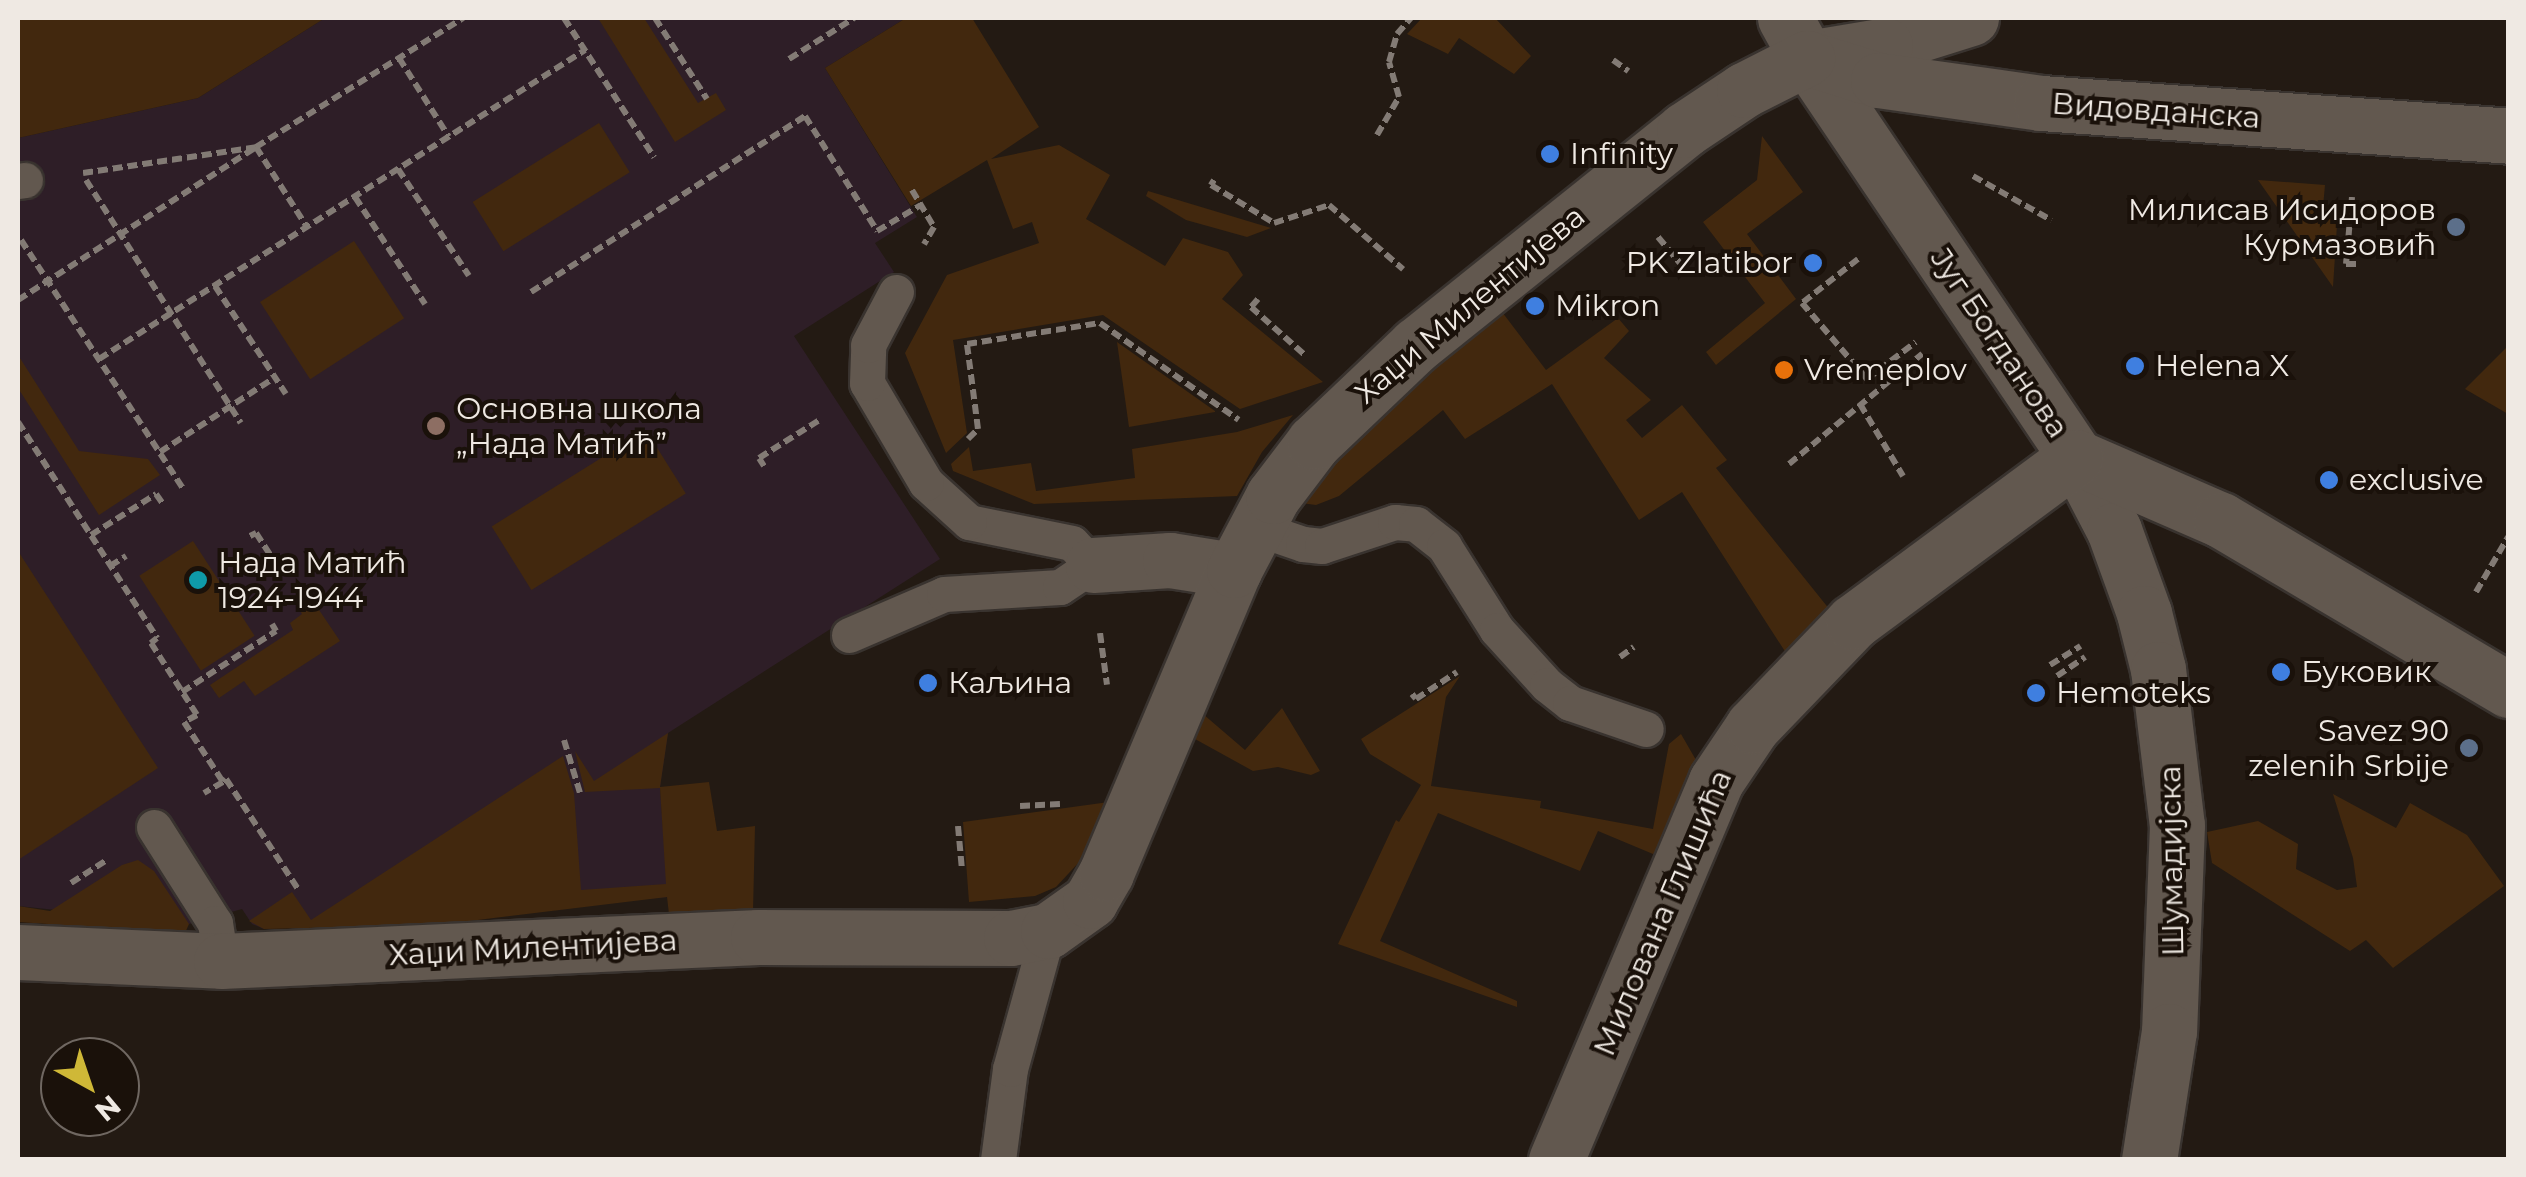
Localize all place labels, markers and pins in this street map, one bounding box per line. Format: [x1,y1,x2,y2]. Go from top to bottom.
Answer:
place label: Infinity [1570,136,1673,172]
marker: Infinity [1539,143,1561,165]
place label: Милисав Исидоров Курмазовић [2128,192,2436,262]
marker: Милисав Исидоров Курмазовић [2445,216,2467,238]
place label: PK Zlatibor [1626,245,1793,281]
marker: PK Zlatibor [1802,252,1824,274]
place label: Mikron [1555,288,1660,324]
marker: Mikron [1524,295,1546,317]
place label: Helena X [2155,348,2289,384]
place label: Vremeplov [1804,352,1967,388]
marker: Helena X [2124,355,2146,377]
marker: Vremeplov [1773,359,1795,381]
place label: Основна школа „Нада Матић” [456,391,702,462]
marker: Основна школа „Нада Матић” [425,415,447,437]
place label: exclusive [2349,462,2484,498]
marker: exclusive [2318,469,2340,491]
place label: Нада Матић 1924-1944 [218,545,406,616]
marker: Нада Матић 1924-1944 [187,569,209,591]
place label: Буковик [2301,654,2431,690]
marker: Буковик [2270,661,2292,683]
place label: Каљина [948,665,1072,701]
marker: Каљина [917,672,939,694]
place label: Hemoteks [2056,675,2211,711]
marker: Hemoteks [2025,682,2047,704]
place label: Savez 90 zelenih Srbije [2248,713,2449,784]
marker: Savez 90 zelenih Srbije [2458,737,2480,759]

